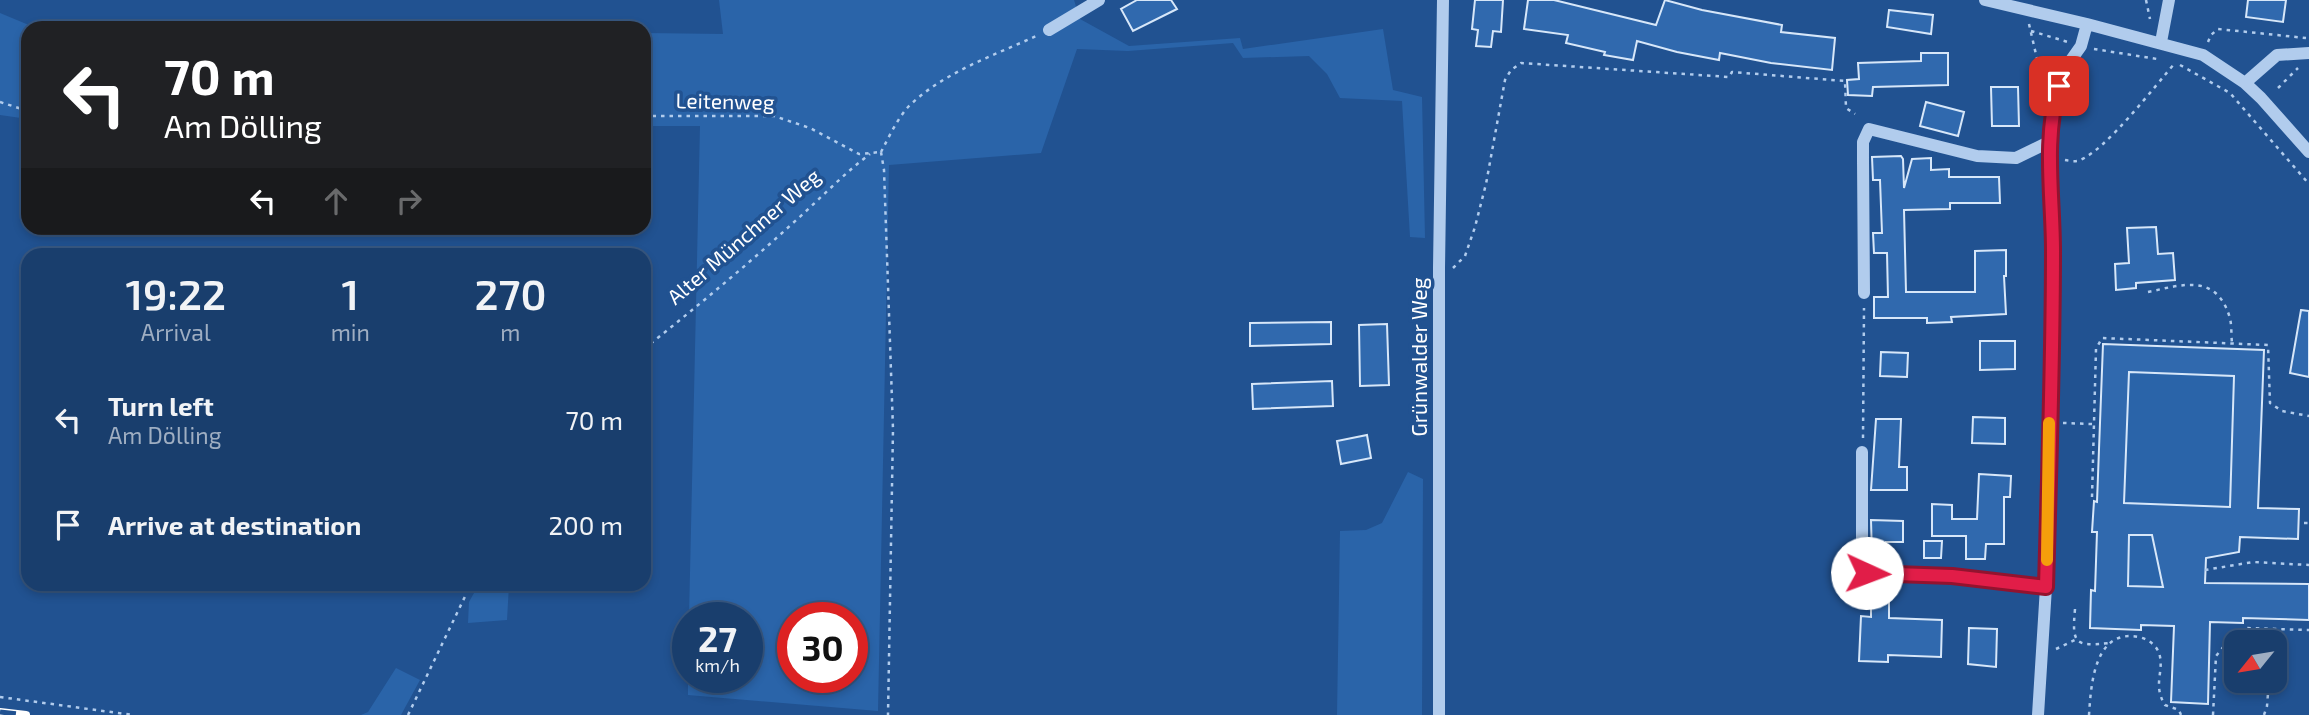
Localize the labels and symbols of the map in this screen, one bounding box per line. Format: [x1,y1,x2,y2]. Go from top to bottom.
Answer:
pin [2029,56,2089,116]
street label: Leitenweg [675,87,775,114]
street label: Alter Münchner Weg [661,162,825,309]
street label: Grünwalder Weg [1406,277,1431,437]
position arrow [1830,536,1904,610]
speed limit sign: 30 [777,602,868,693]
north arrow [2224,630,2287,693]

